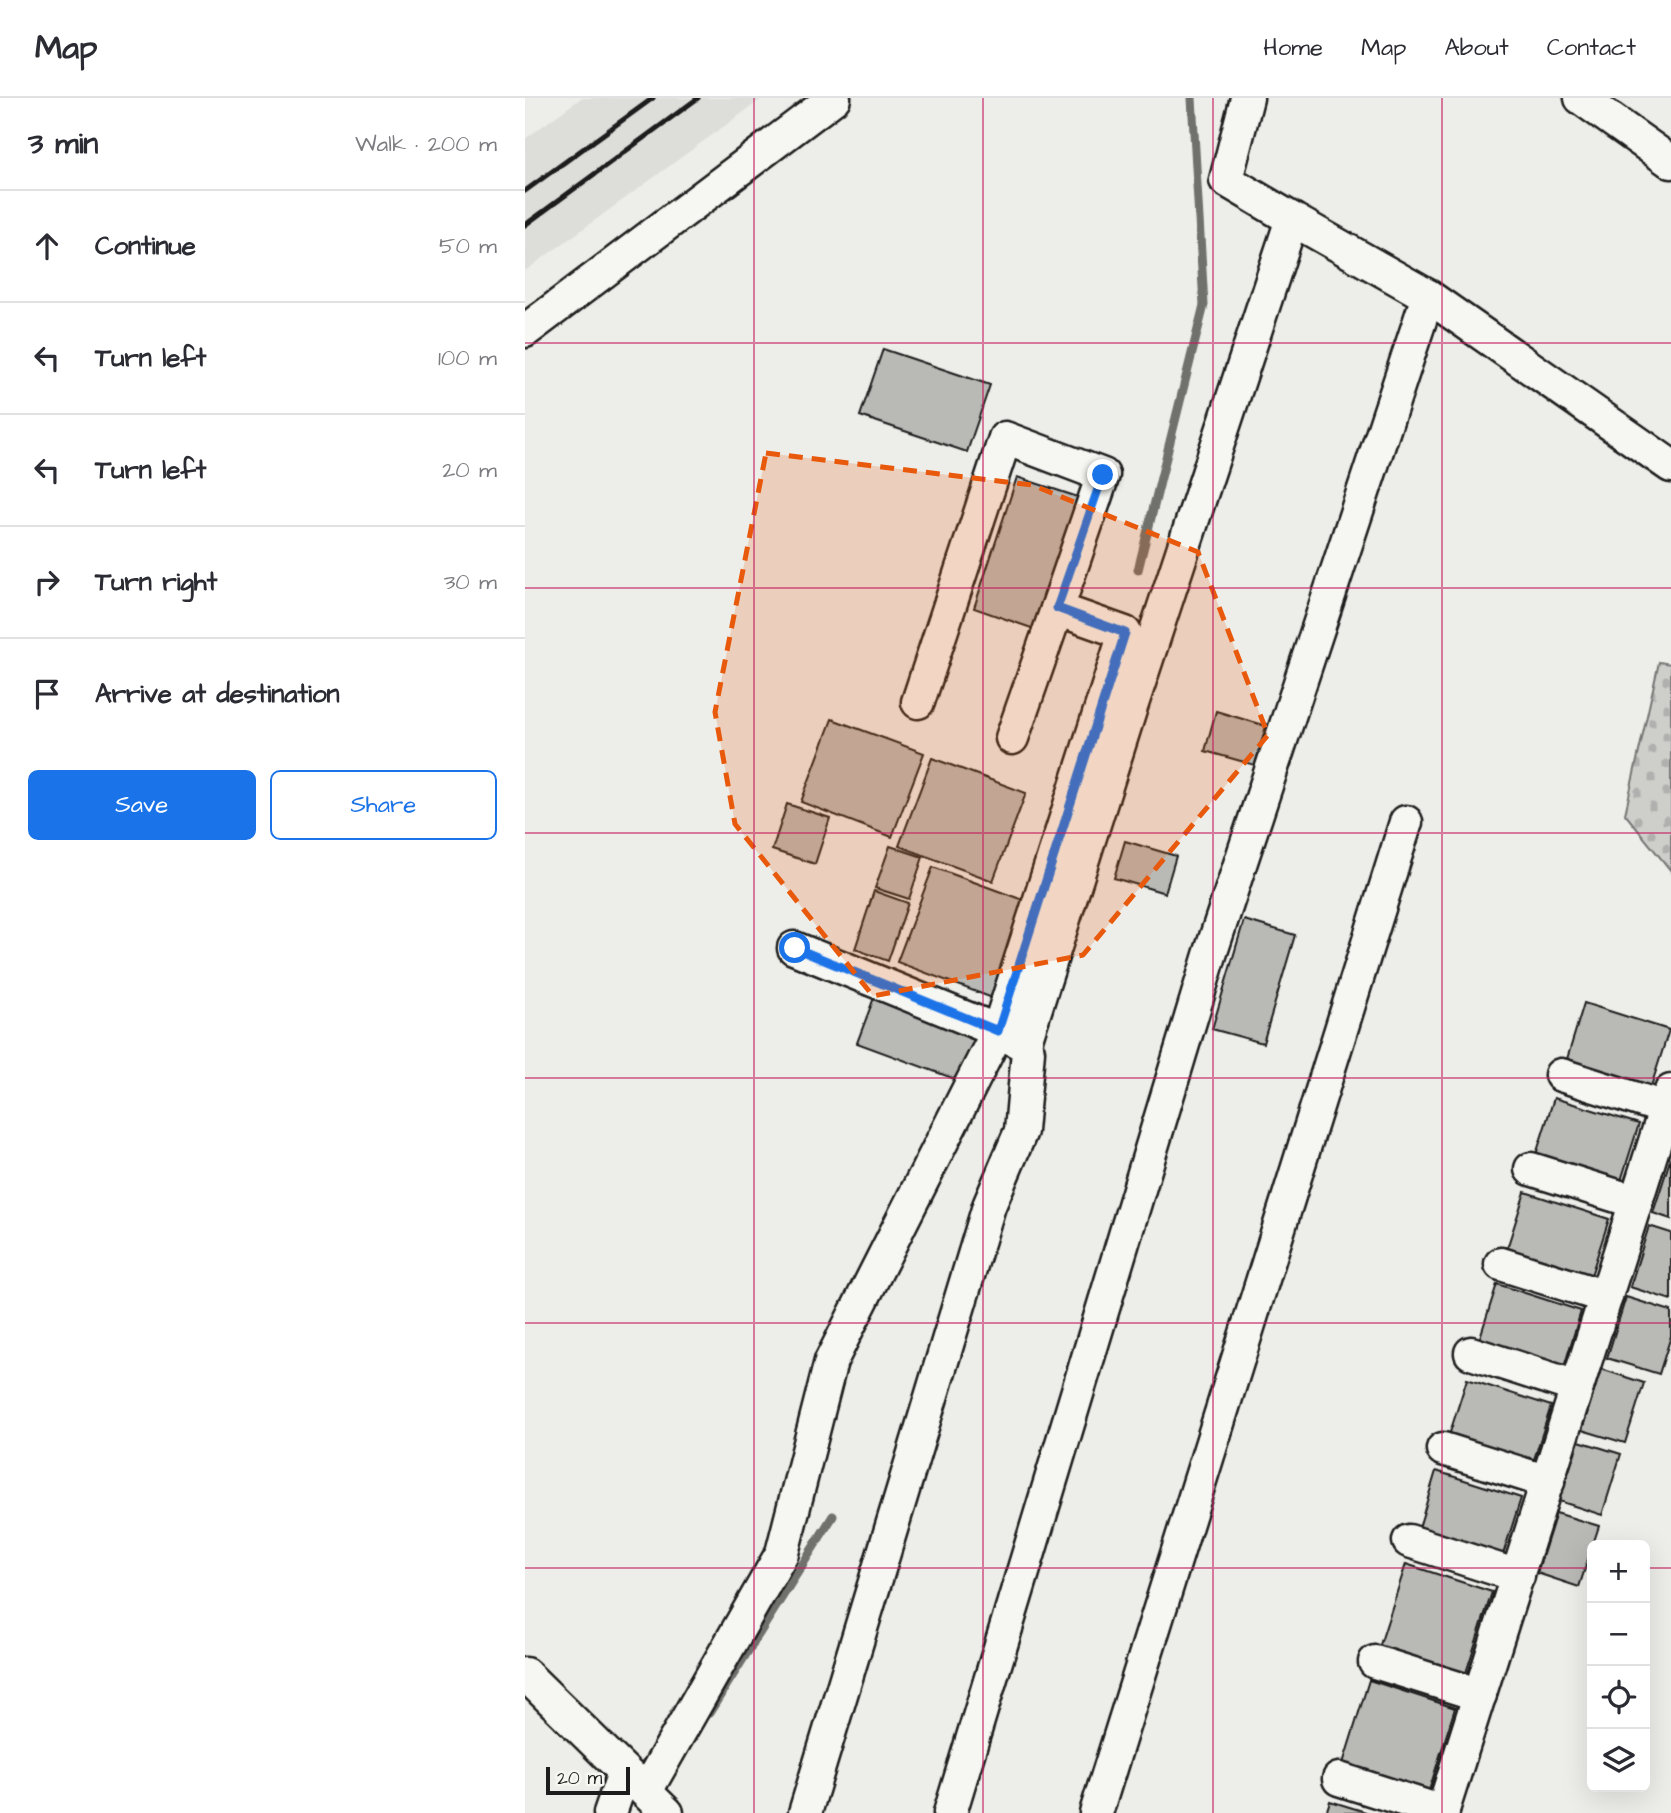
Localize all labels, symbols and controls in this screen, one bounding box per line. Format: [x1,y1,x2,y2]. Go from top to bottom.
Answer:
text: Map [35,25,97,71]
text: Home [1263,31,1323,65]
text: Map [1361,31,1406,65]
text: About [1444,31,1509,65]
text: Contact [1547,31,1636,65]
text: 3 min [28,123,98,165]
text: Walk · 200 m [355,128,497,160]
icon: ahead [28,227,66,265]
text: Continue [95,228,196,264]
text: 50 m [439,230,497,262]
icon: left [28,339,66,377]
text: Turn left [95,340,206,376]
text: 100 m [438,342,497,374]
icon: left [28,451,66,489]
text: Turn left [95,452,206,488]
text: 20 m [442,454,497,486]
route end [1087,459,1118,490]
icon: right [28,563,66,601]
text: Turn right [95,564,217,600]
text: 30 m [444,566,497,598]
icon: arrive [28,675,66,713]
text: Arrive at destination [95,676,340,712]
button: Save [28,770,256,840]
button: Share [270,770,497,840]
route start [779,932,810,963]
map controls [1587,1540,1650,1792]
button: + [1587,1540,1650,1603]
button: − [1587,1603,1650,1666]
button: locate [1587,1666,1650,1729]
button: layers [1587,1729,1650,1792]
scale bar [546,1764,630,1796]
text: 20 m [557,1765,602,1792]

